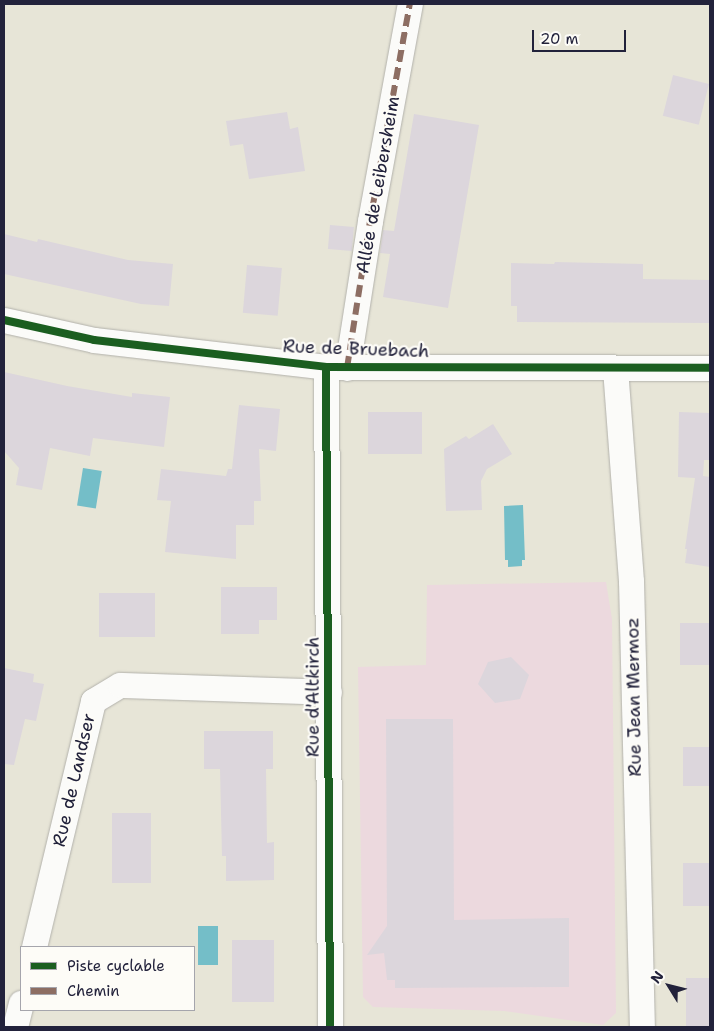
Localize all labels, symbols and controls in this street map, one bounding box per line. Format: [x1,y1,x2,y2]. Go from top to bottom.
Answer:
scale bar [534,20,628,52]
text: 20 m [540,29,579,49]
street label: Allée de Leibersheim [352,94,404,276]
street label: Rue de Bruebach [282,336,430,362]
street label: Rue Jean Mermoz [622,617,646,777]
street label: Rue d'Altkirch [302,637,324,757]
street label: Rue de Landser [48,711,100,849]
legend [20,946,195,1011]
text: Piste cyclable [67,956,165,976]
north arrow [644,961,694,1011]
text: N [646,967,667,987]
text: Chemin [67,981,120,1001]

